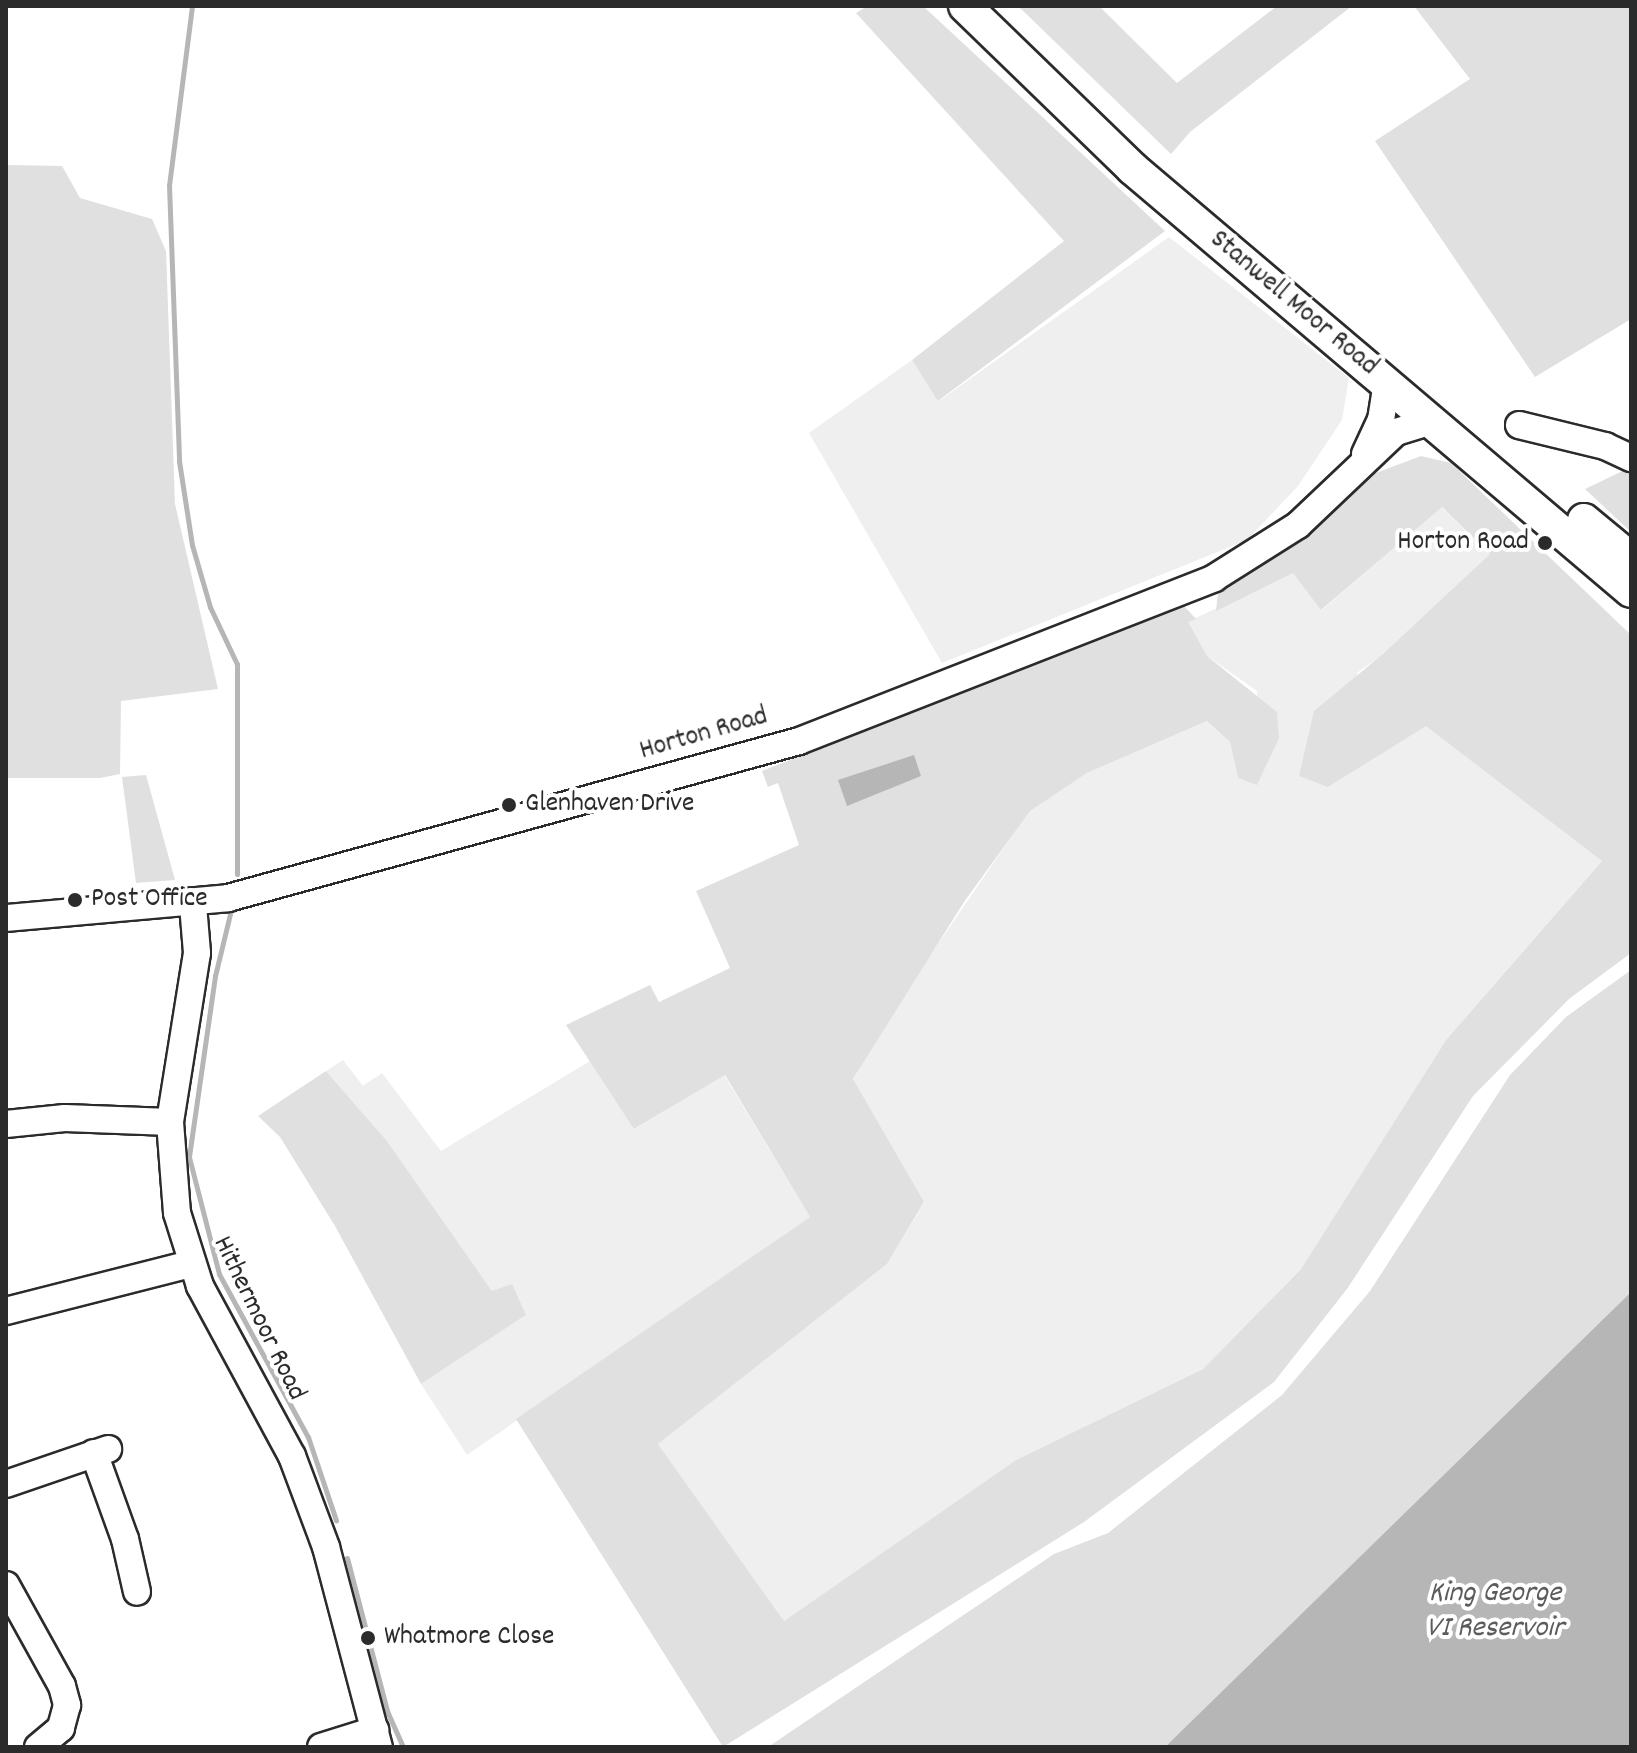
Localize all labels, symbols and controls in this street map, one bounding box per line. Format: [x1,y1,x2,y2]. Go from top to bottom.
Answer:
street label: Stanwell Moor Road [1202,224,1384,384]
place label: Horton Road [1397,526,1529,560]
marker: Horton Road [1536,534,1554,552]
street label: Horton Road [636,701,772,769]
place label: Glenhaven Drive [525,788,694,822]
marker: Glenhaven Drive [500,796,518,814]
place label: Post Office [91,883,208,917]
marker: Post Office [66,891,84,909]
street label: Hithermoor Road [204,1231,312,1407]
water label: King George VI Reservoir [1426,1577,1564,1648]
place label: Whatmore Close [384,1621,554,1655]
marker: Whatmore Close [359,1629,377,1647]

